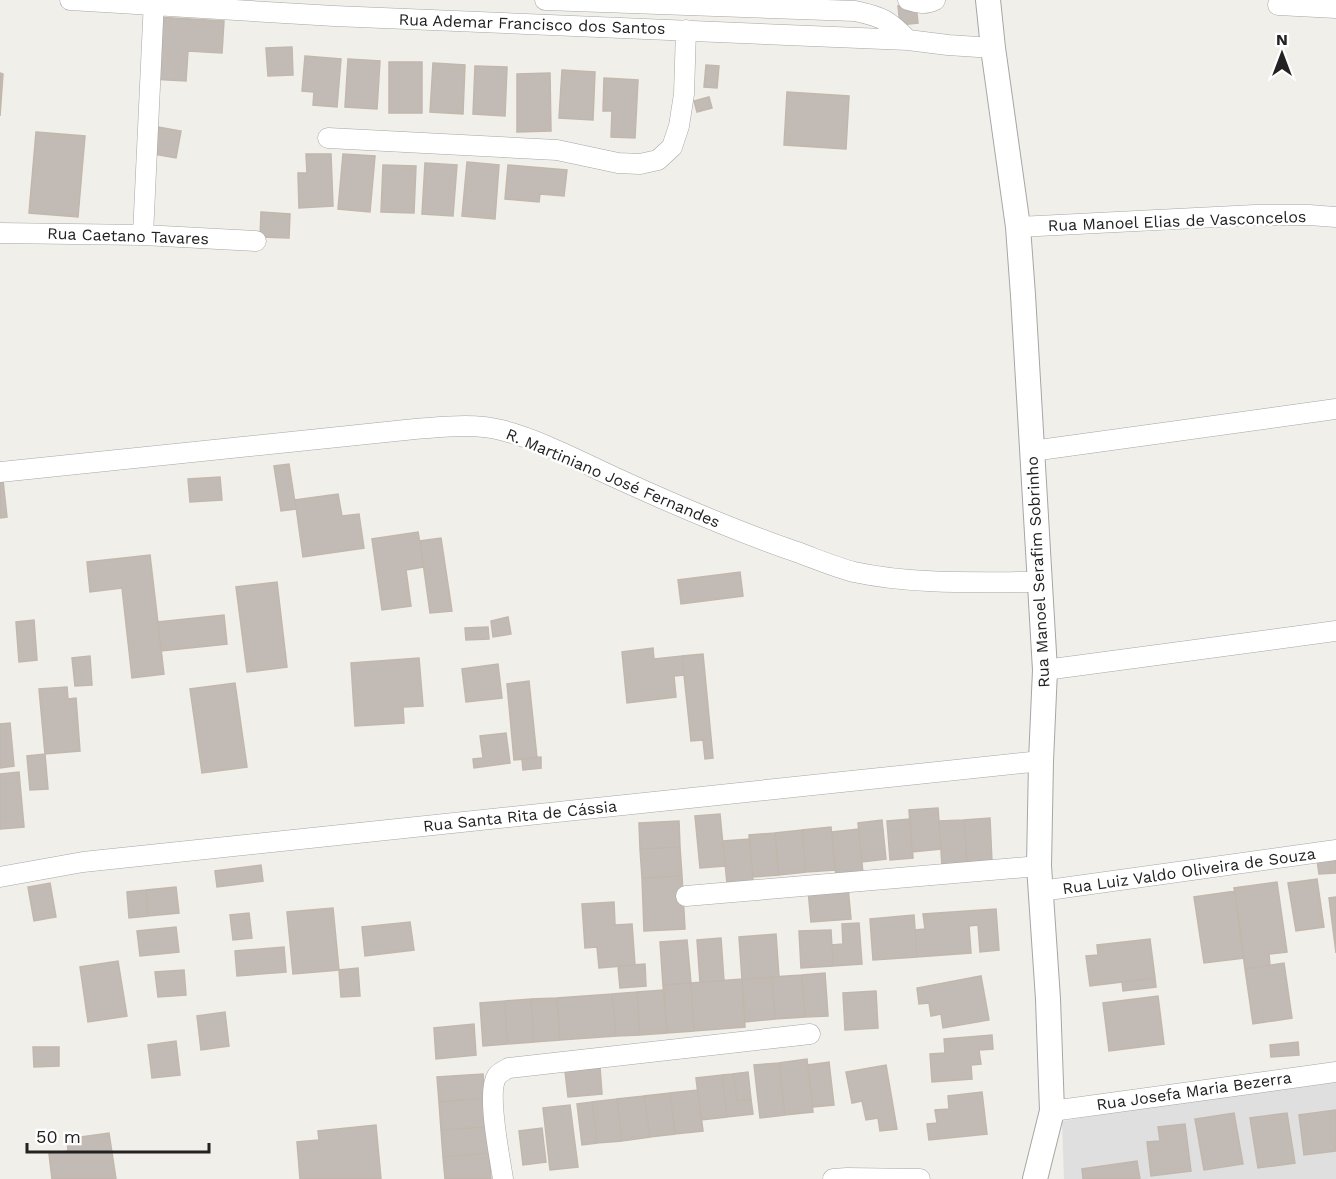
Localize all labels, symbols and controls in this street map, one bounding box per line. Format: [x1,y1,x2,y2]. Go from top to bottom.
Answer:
street label: Rua Ademar Francisco dos Santos [398,10,666,38]
north arrow [1252,24,1312,84]
text: N [1276,30,1288,49]
street label: Rua Manoel Elias de Vasconcelos [1047,207,1307,235]
street label: Rua Caetano Tavares [47,224,209,248]
street label: R. Martiniano José Fernandes [503,424,723,532]
street label: Rua Manoel Serafim Sobrinho [1022,456,1054,688]
street label: Rua Santa Rita de Cássia [422,796,618,836]
street label: Rua Luiz Valdo Oliveira de Souza [1061,844,1317,898]
street label: Rua Josefa Maria Bezerra [1095,1068,1293,1114]
scale bar [27,1116,208,1154]
text: 50 m [36,1126,81,1147]

